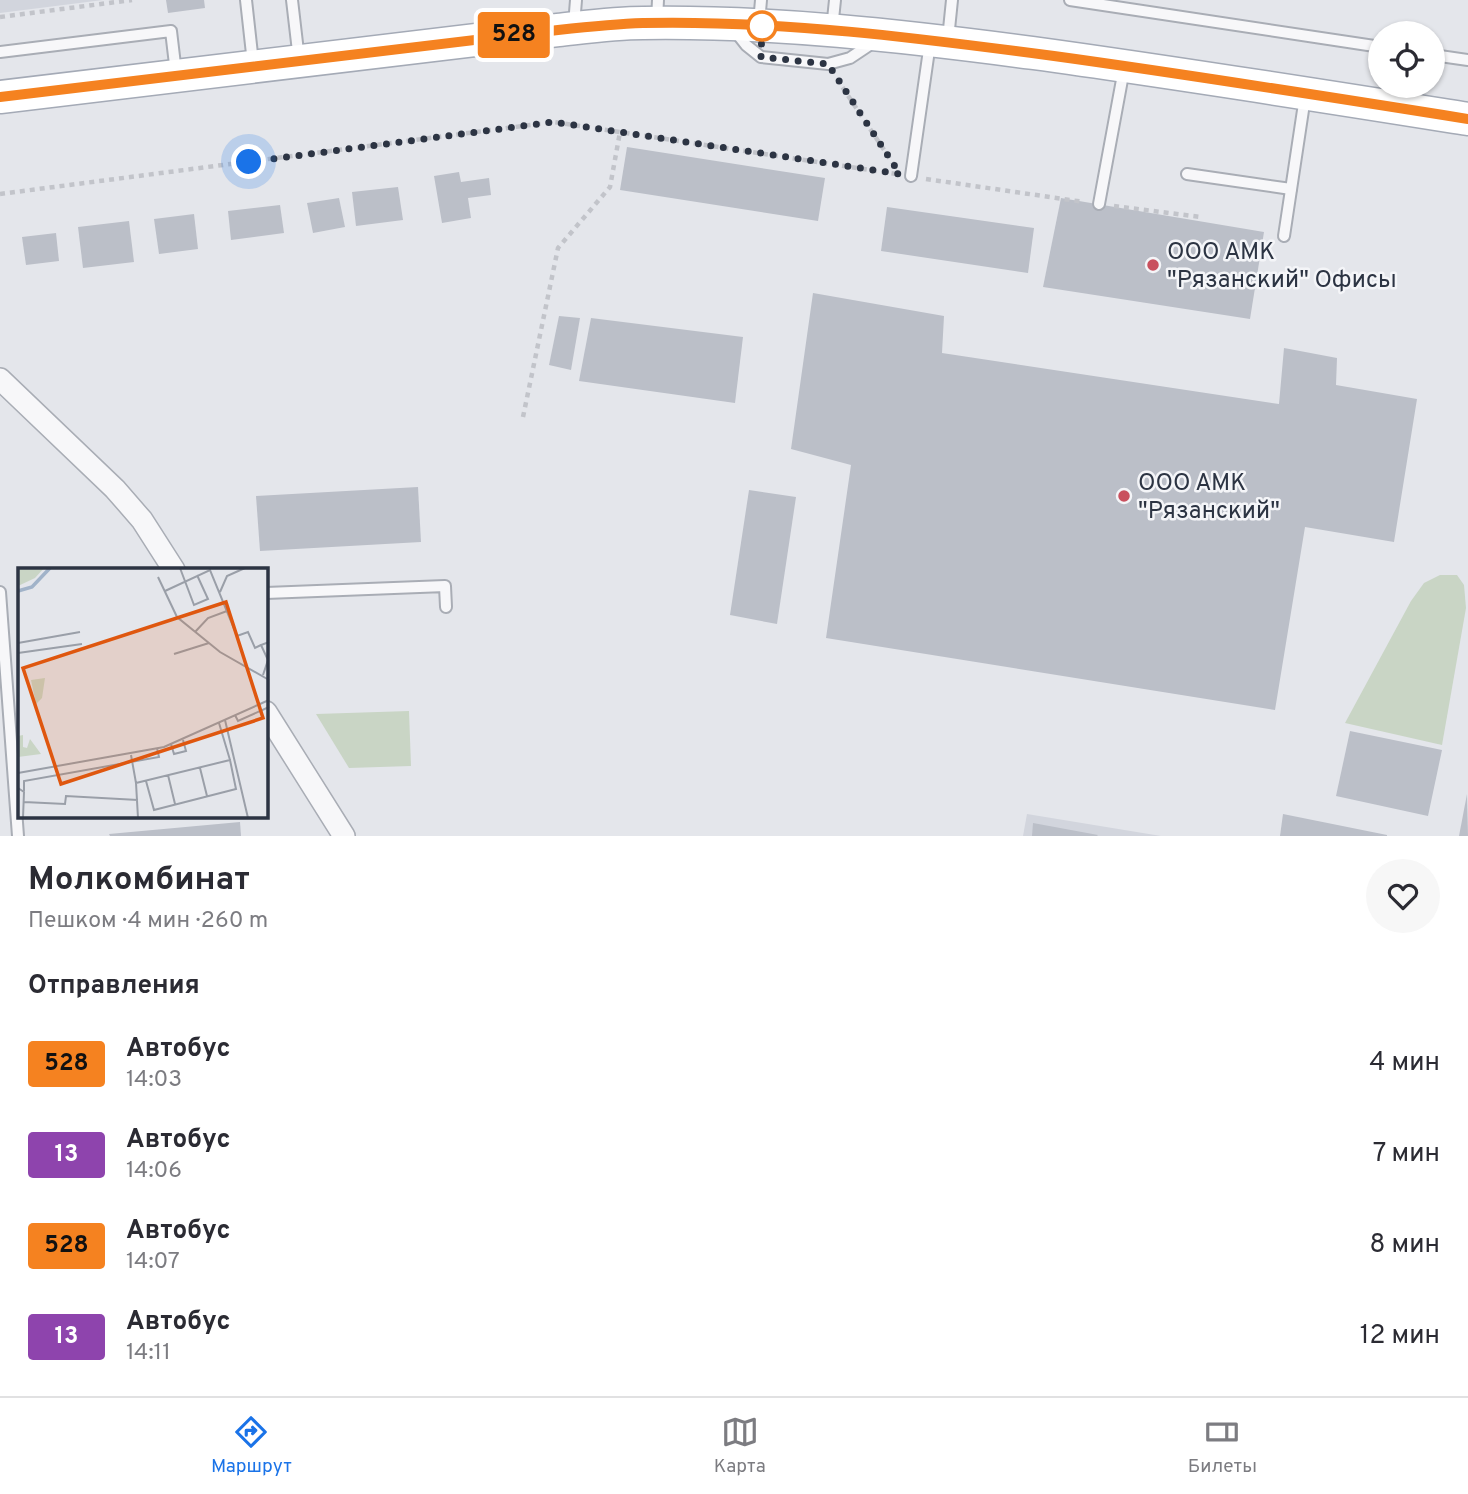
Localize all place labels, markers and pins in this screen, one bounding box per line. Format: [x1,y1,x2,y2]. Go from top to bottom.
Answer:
unlabelled marker [747,11,777,41]
place label: ООО АМК "Рязанский" Офисы [1167,238,1397,296]
marker: ООО АМК "Рязанский" Офисы [1145,257,1161,273]
place label: ООО АМК "Рязанский" [1138,469,1280,527]
marker: ООО АМК "Рязанский" [1116,488,1132,504]

